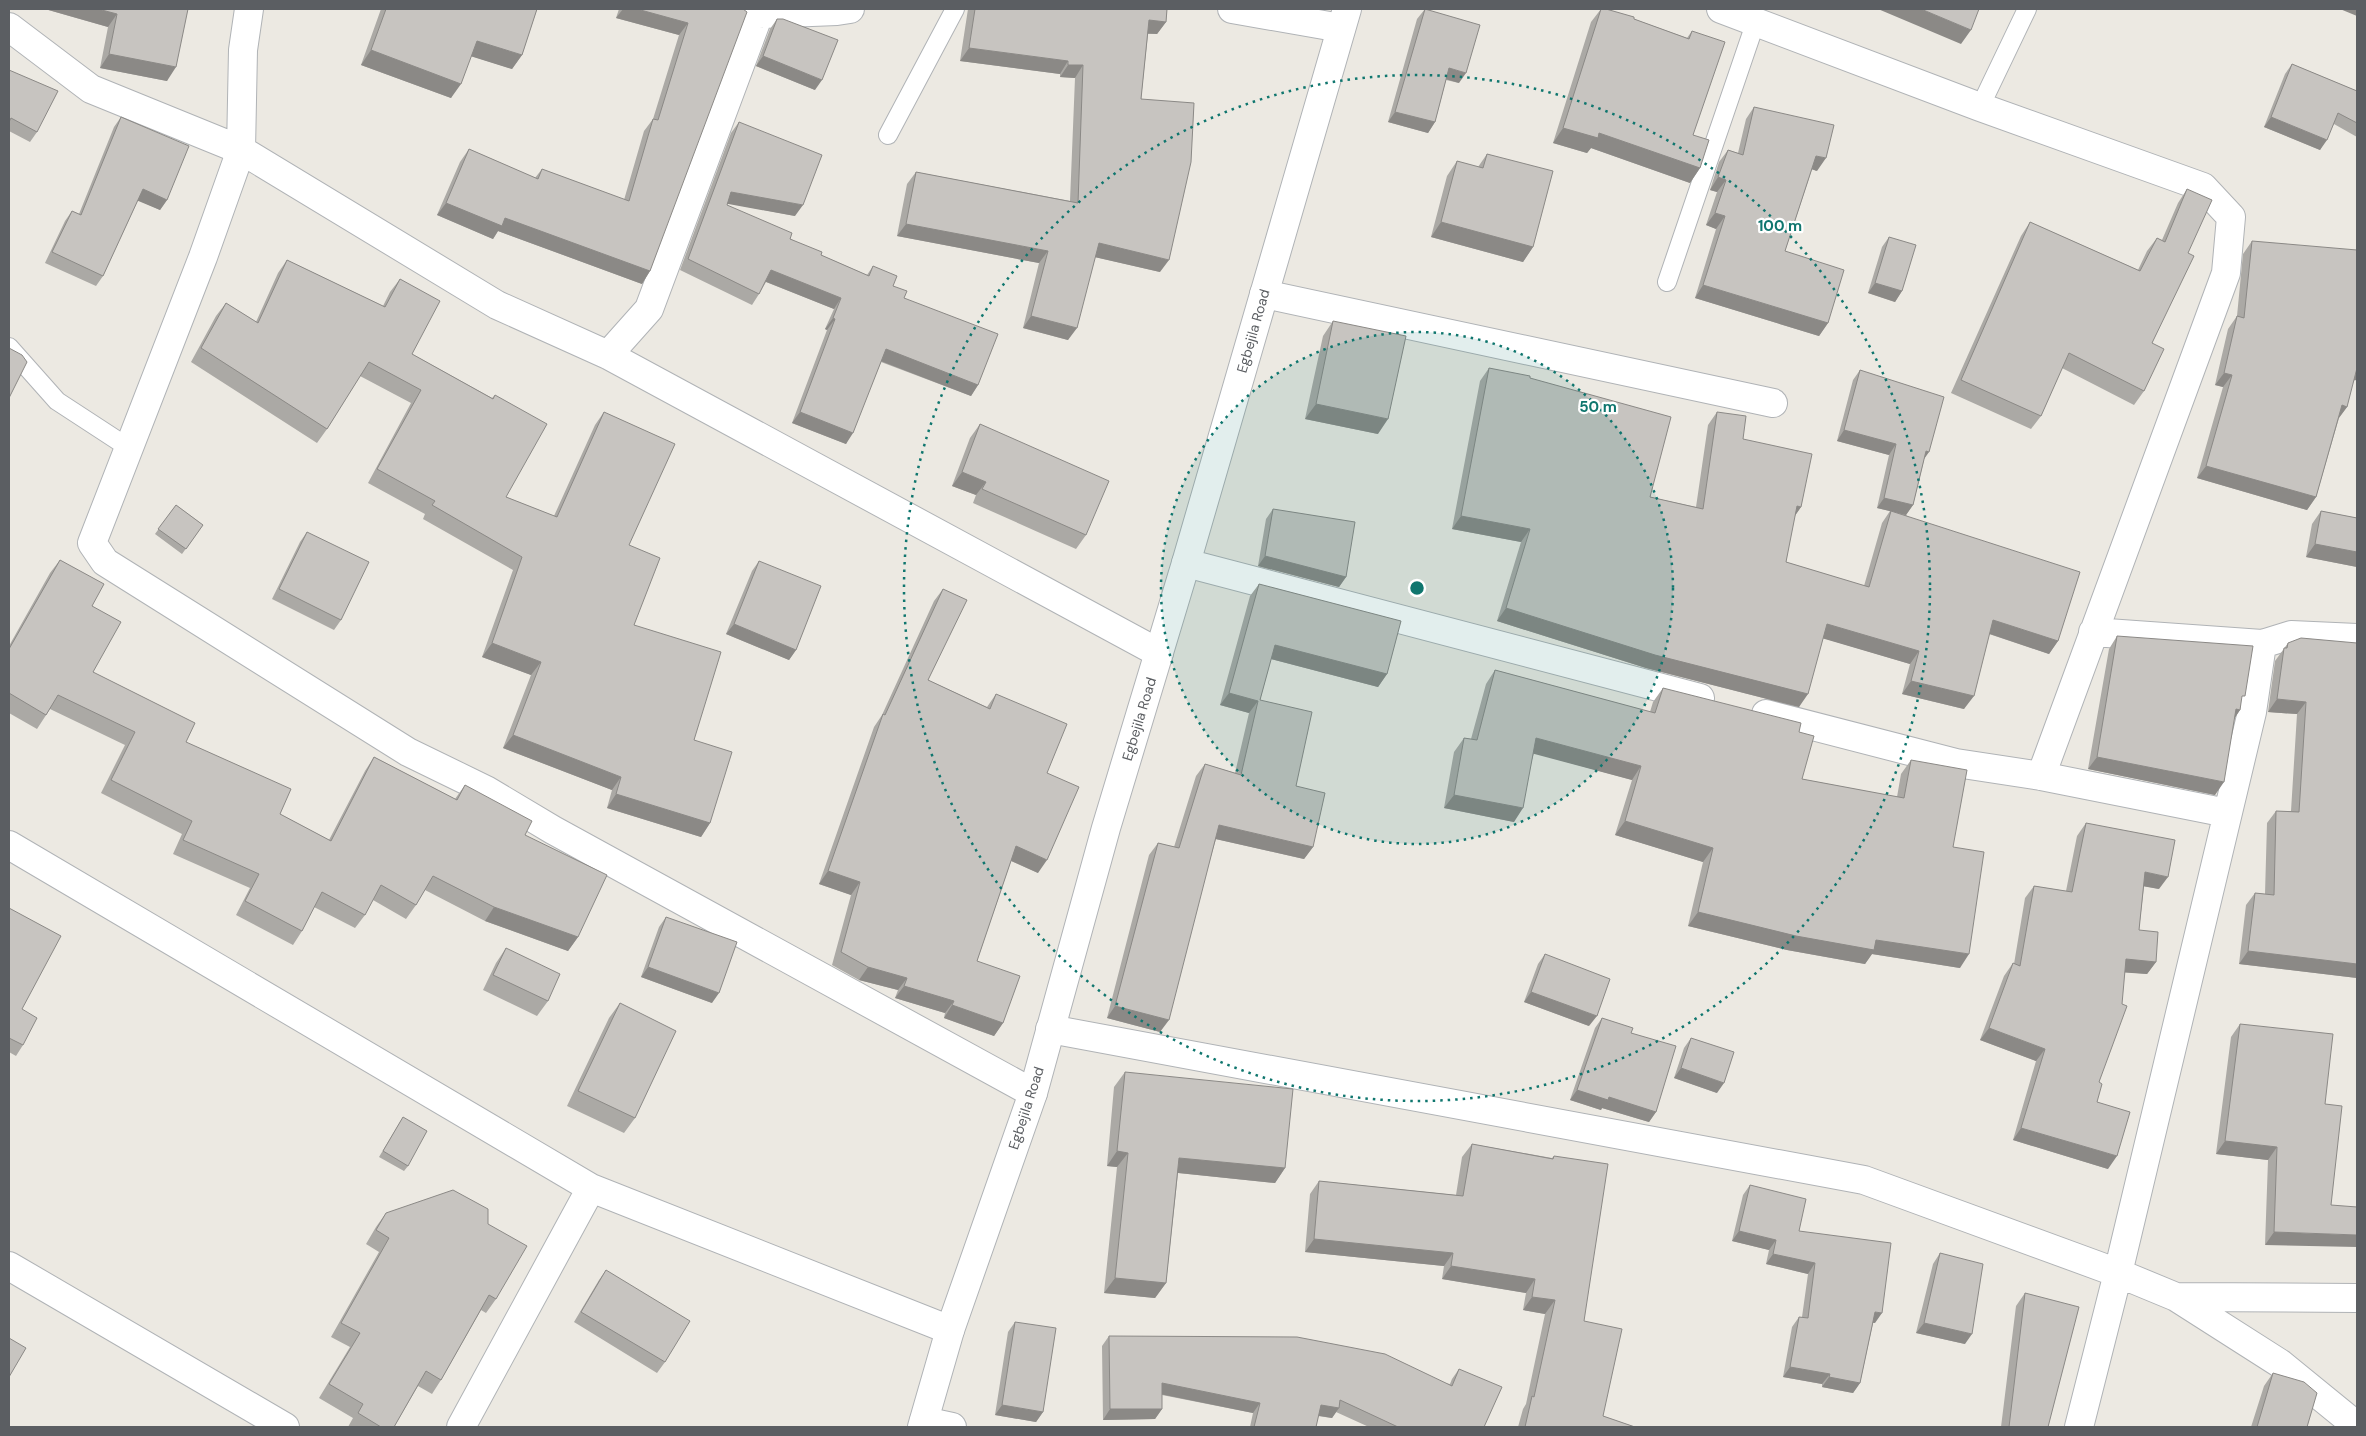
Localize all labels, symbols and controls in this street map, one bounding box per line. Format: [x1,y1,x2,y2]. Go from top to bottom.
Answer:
text: 100 m [1758,216,1802,236]
street label: Egbejila Road [1232,287,1274,375]
text: 50 m [1579,397,1617,417]
centre of rings [1408,579,1426,597]
street label: Egbejila Road [1118,675,1160,763]
street label: Egbejila Road [1004,1064,1048,1152]

